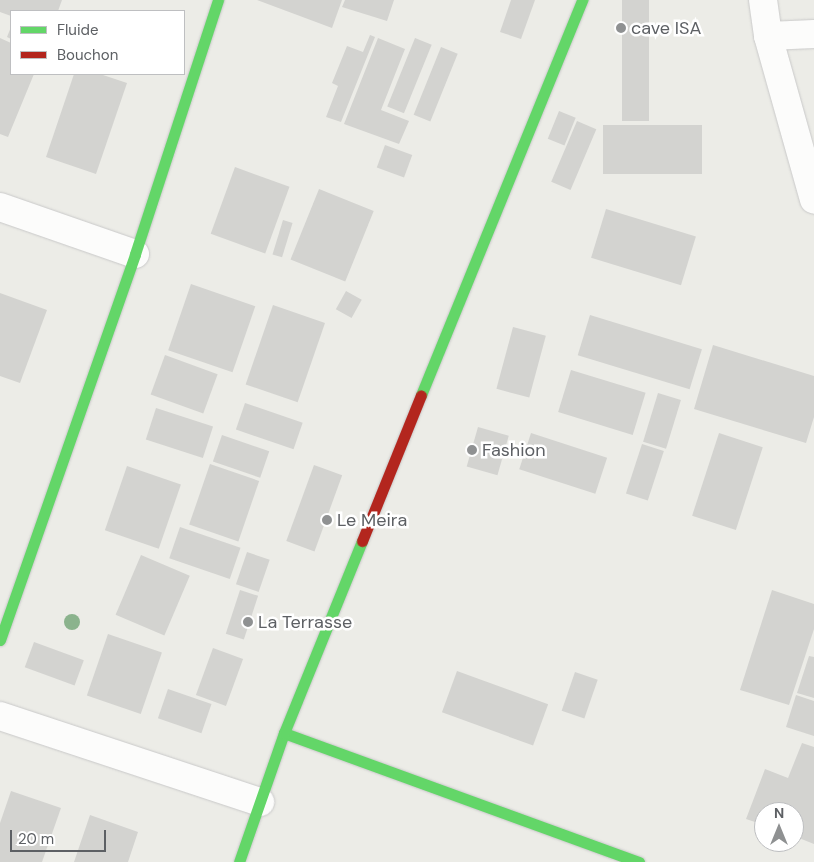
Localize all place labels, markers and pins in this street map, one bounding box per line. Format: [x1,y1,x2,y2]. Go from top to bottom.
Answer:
place label: cave ISA [631,17,701,39]
marker: cave ISA [615,22,627,34]
place label: Fashion [482,439,546,461]
marker: Fashion [466,444,478,456]
place label: Le Meira [337,509,407,531]
marker: Le Meira [321,514,333,526]
place label: La Terrasse [258,611,352,633]
marker: La Terrasse [242,616,254,628]

